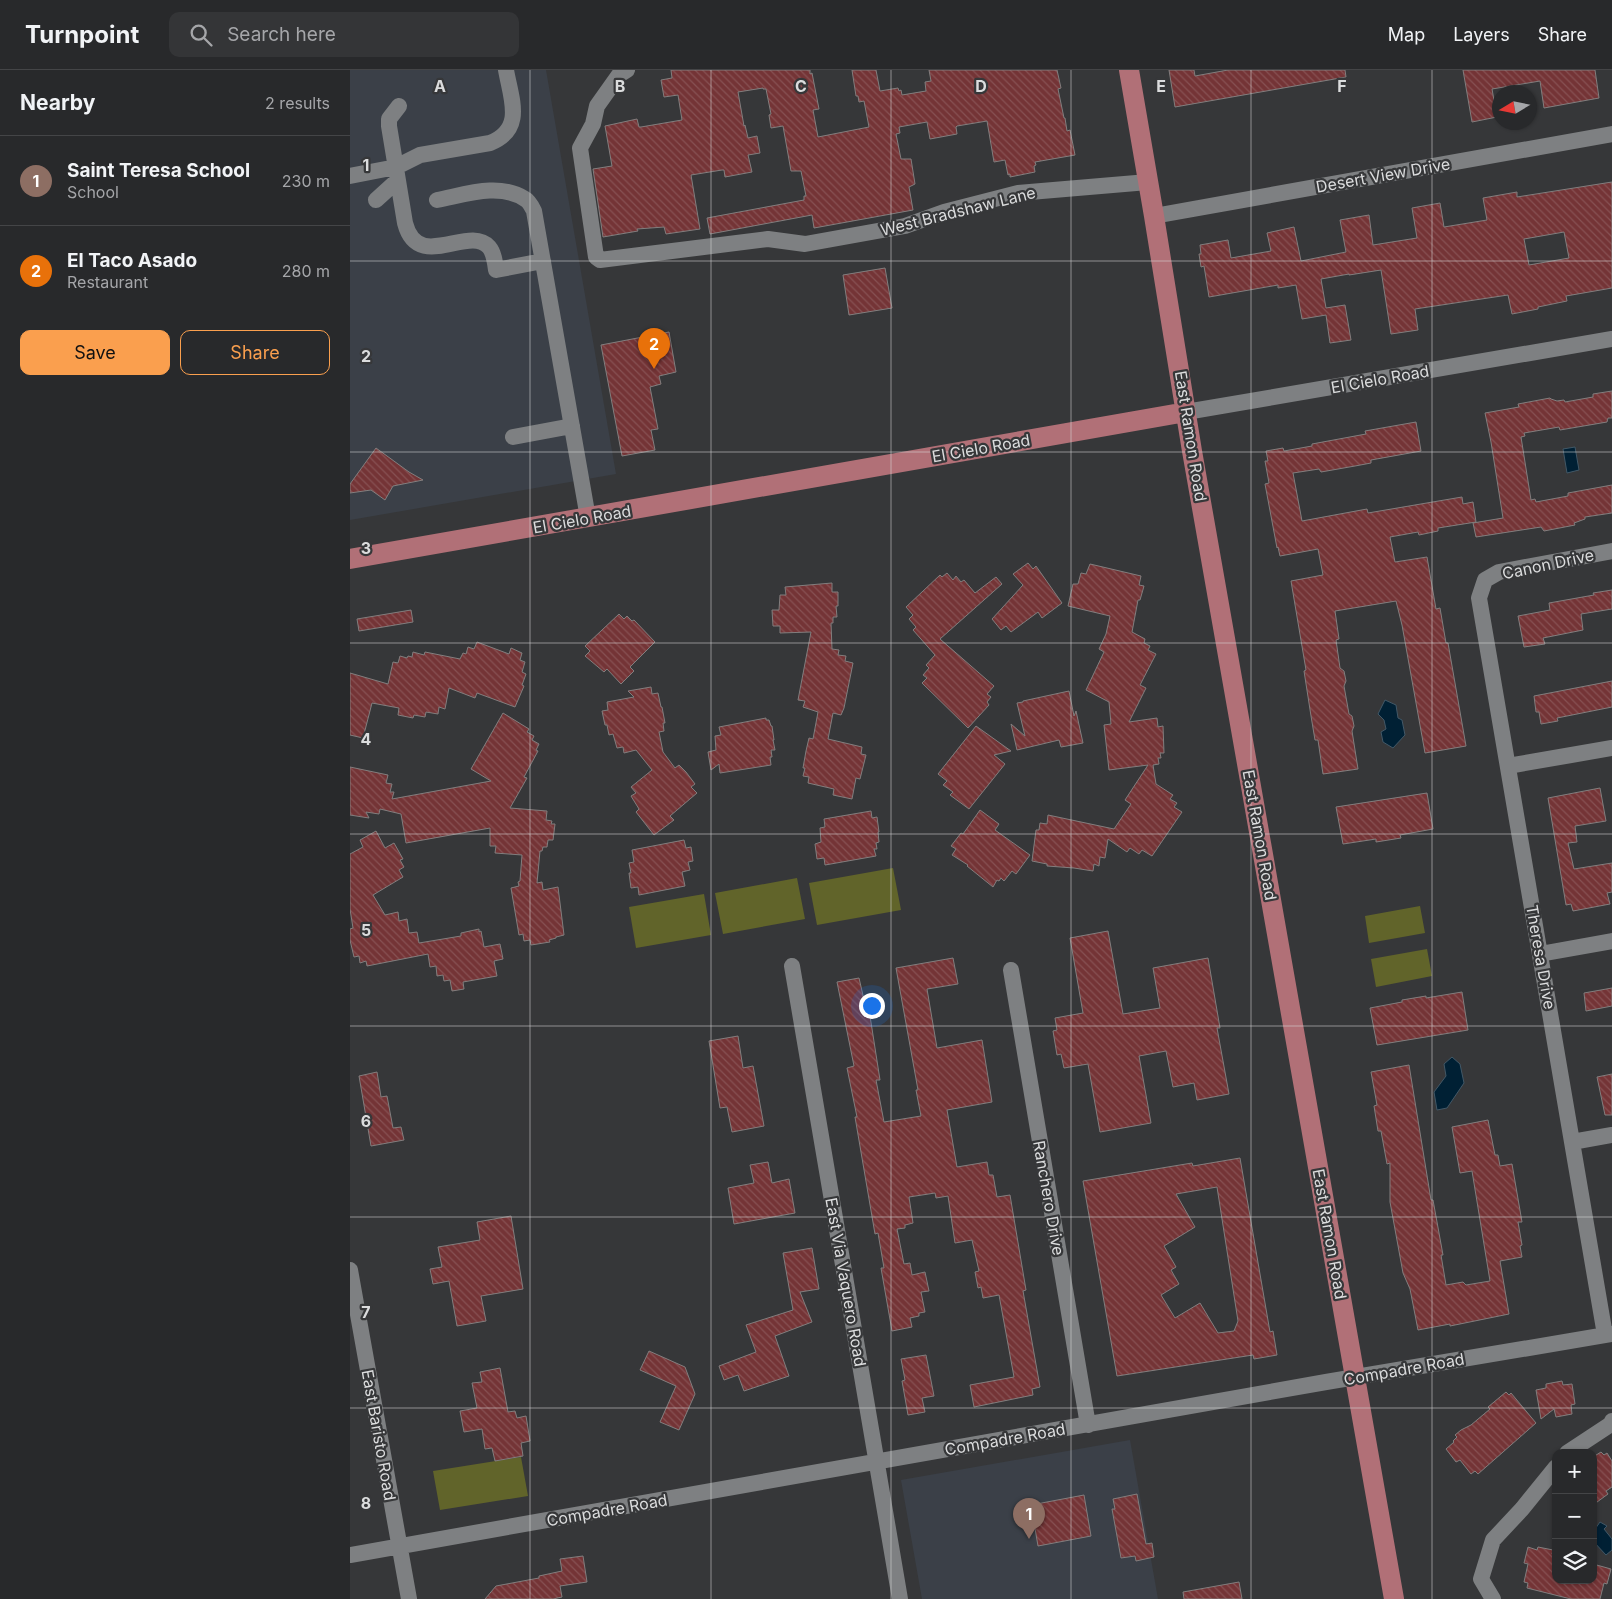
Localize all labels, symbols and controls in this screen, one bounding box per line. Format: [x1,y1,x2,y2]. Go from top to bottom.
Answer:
search box [169,12,519,57]
text: Turnpoint [25,20,139,49]
icon: search [187,21,215,49]
text: Search here [227,23,336,46]
text: Map [1388,24,1425,45]
text: Layers [1453,24,1510,45]
text: Share [1538,24,1587,45]
text: A [434,76,446,96]
text: B [615,76,625,96]
text: C [795,76,807,96]
text: D [975,76,987,96]
text: E [1156,76,1166,96]
text: F [1337,76,1347,96]
north arrow [1492,85,1537,130]
text: Nearby [20,90,95,115]
text: 2 results [265,93,330,113]
street label: Desert View Drive [1314,153,1452,197]
text: 1 [363,155,369,175]
text: Saint Teresa School [67,159,250,182]
text: 1 [33,171,39,191]
text: 230 m [282,171,330,191]
text: School [67,182,119,202]
street label: West Bradshaw Lane [878,182,1038,240]
text: El Taco Asado [67,249,197,272]
text: 2 [31,261,41,281]
text: 280 m [282,261,330,281]
text: Restaurant [67,272,148,292]
pin: 2 [638,328,670,369]
button: Save [20,330,170,375]
button: Share [180,330,330,375]
text: 2 [361,346,371,366]
street label: El Cielo Road [1329,361,1431,397]
street label: East Ramon Road [1171,369,1211,503]
street label: El Cielo Road [930,430,1032,466]
street label: El Cielo Road [531,501,633,537]
text: 3 [361,538,371,558]
street label: Canon Drive [1500,545,1596,583]
text: 4 [361,729,372,749]
street label: East Ramon Road [1239,768,1281,902]
street label: Theresa Drive [1522,903,1560,1011]
text: 5 [361,920,371,940]
your location [859,993,885,1019]
text: 6 [361,1111,371,1131]
street label: Ranchero Drive [1029,1139,1069,1257]
street label: East Ramon Road [1309,1167,1351,1301]
street label: East Via Vaquero Road [821,1196,871,1368]
text: 7 [361,1302,371,1322]
street label: Compadre Road [1342,1349,1466,1389]
street label: East Baristo Road [358,1368,400,1502]
street label: Compadre Road [943,1419,1067,1459]
map controls [1552,1449,1597,1584]
button: + [1552,1449,1597,1494]
street label: Compadre Road [545,1490,669,1530]
text: 8 [361,1493,371,1513]
button: − [1552,1494,1597,1539]
pin: 1 [1013,1498,1045,1539]
button: layers [1552,1539,1597,1584]

